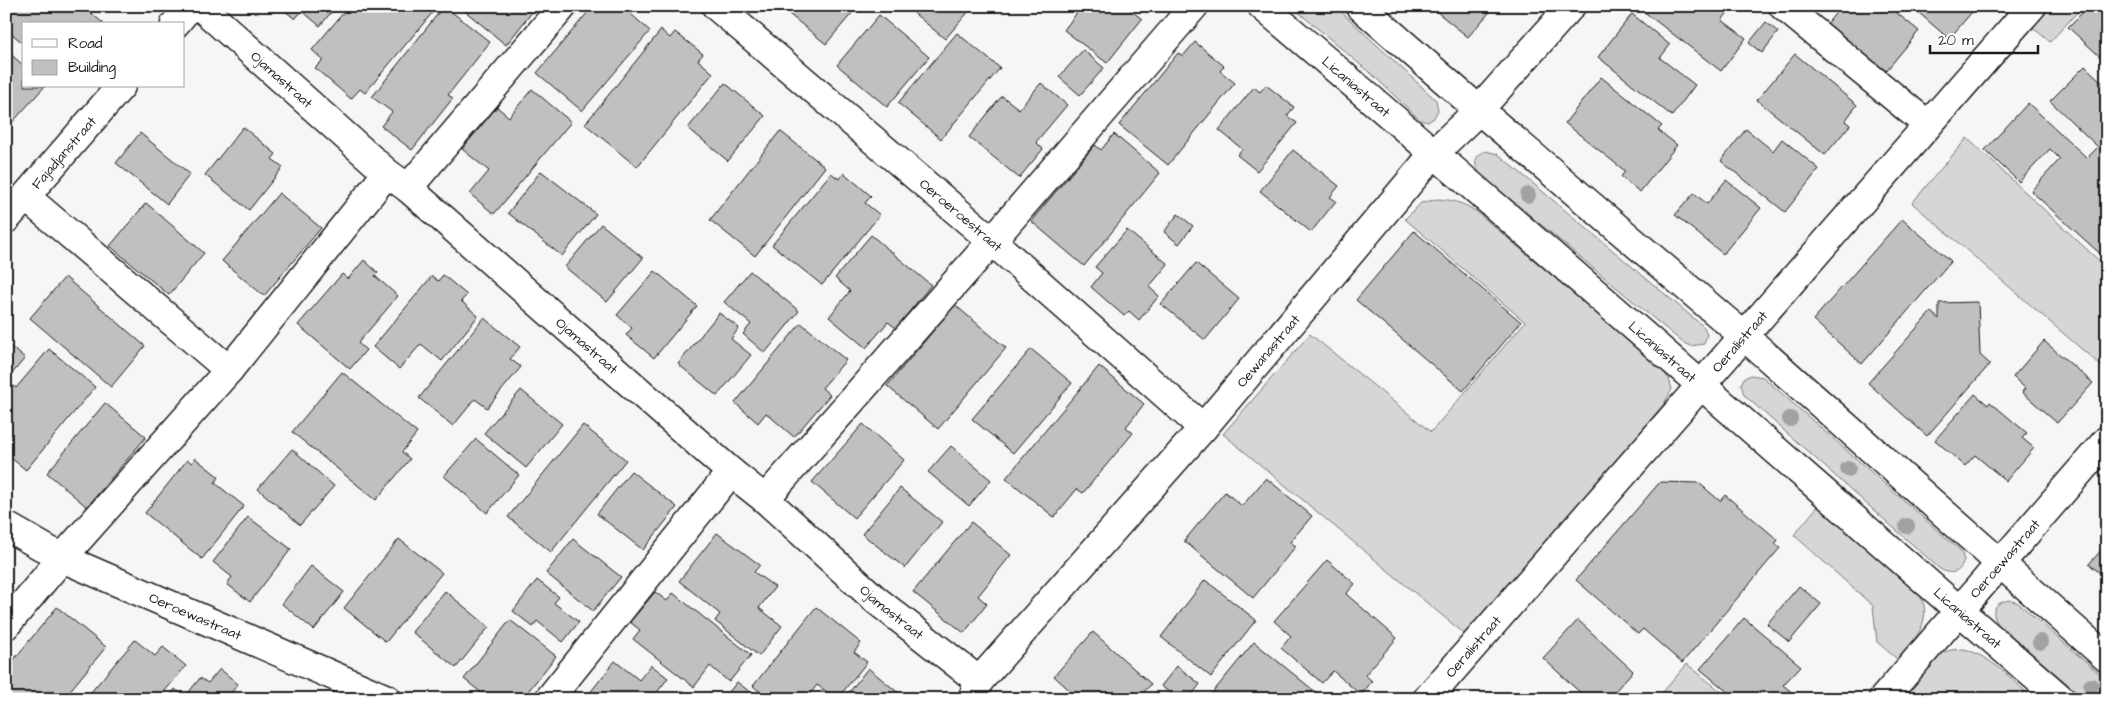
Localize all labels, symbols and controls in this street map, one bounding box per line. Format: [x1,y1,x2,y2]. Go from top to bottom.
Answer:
legend [22,22,185,88]
scale bar [1930,22,2038,54]
text: 20 m [1938,30,1974,51]
text: Road [68,33,103,54]
street label: Ojamastraat [246,47,317,113]
street label: Licaniastraat [1317,52,1395,122]
text: Building [68,57,116,79]
street label: Fajadjanstraat [27,112,102,194]
street label: Oeroeroestraat [915,174,1007,257]
street label: Oeralistraat [1707,306,1773,377]
street label: Oewanastraat [1232,310,1306,392]
street label: Ojamastraat [551,313,622,380]
street label: Licaniastraat [1624,317,1701,388]
street label: Oeroewastraat [1965,515,2046,603]
street label: Ojamastraat [855,581,928,645]
street label: Licaniastraat [1929,583,2006,654]
street label: Oeroewastraat [146,588,245,646]
street label: Oeralistraat [1441,611,1507,682]

